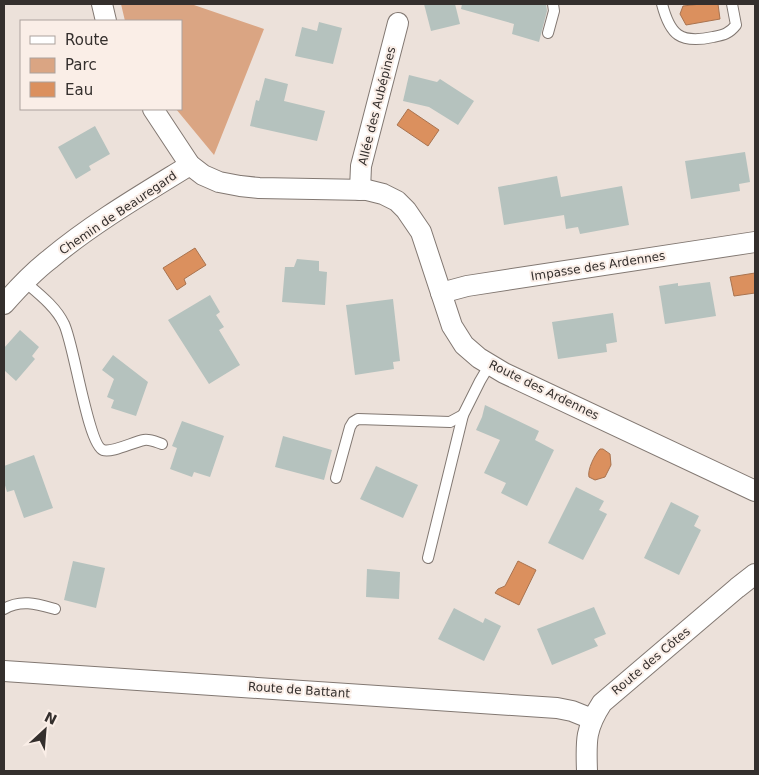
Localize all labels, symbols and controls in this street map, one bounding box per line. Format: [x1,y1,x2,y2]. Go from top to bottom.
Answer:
legend [20,20,182,110]
text: Route [65,31,109,49]
street label: Allée des Aubépines [356,45,398,167]
text: Parc [65,56,97,74]
text: Eau [65,81,93,99]
street label: Chemin de Beauregard [57,168,179,258]
street label: Impasse des Ardennes [530,248,666,284]
street label: Route des Ardennes [487,357,601,423]
street label: Route des Côtes [609,624,693,698]
street label: Route de Battant [248,679,351,701]
north arrow [20,705,70,755]
text: N [42,709,59,728]

